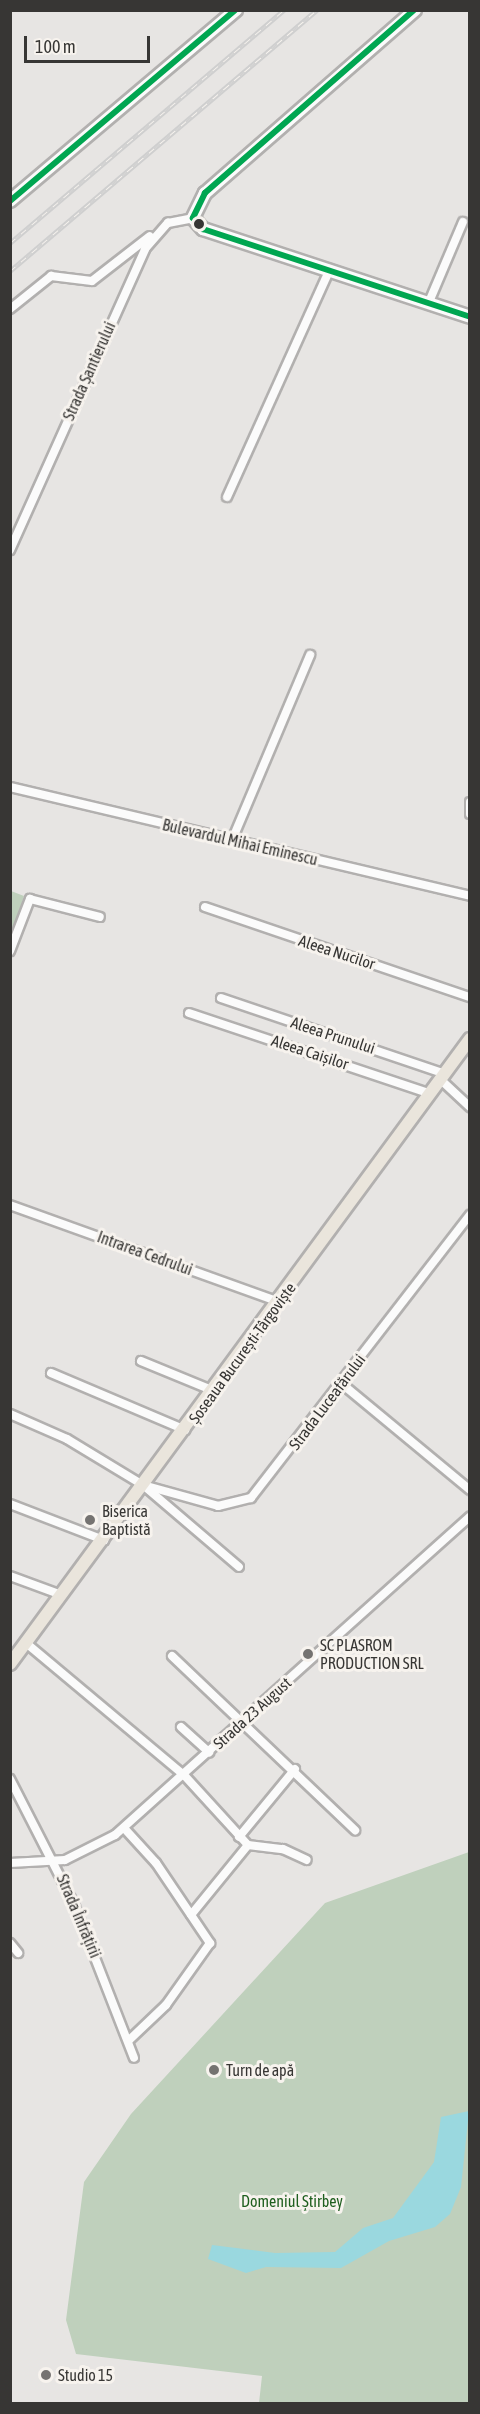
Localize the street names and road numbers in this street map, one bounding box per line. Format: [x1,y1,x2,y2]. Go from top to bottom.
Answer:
street label: Strada Șantierului [59,319,119,423]
street label: Bulevardul Mihai Eminescu [161,815,319,869]
street label: Aleea Nucilor [296,931,378,973]
street label: Aleea Prunului [288,1012,378,1058]
street label: Aleea Caișilor [269,1031,351,1073]
street label: Intrarea Cedrului [95,1227,195,1279]
street label: Șoseaua București-Târgoviște [185,1279,299,1427]
street label: Strada Luceafărului [285,1350,369,1454]
street label: Strada 23 August [209,1673,295,1753]
street label: Strada Înfrățirii [53,1871,105,1961]

